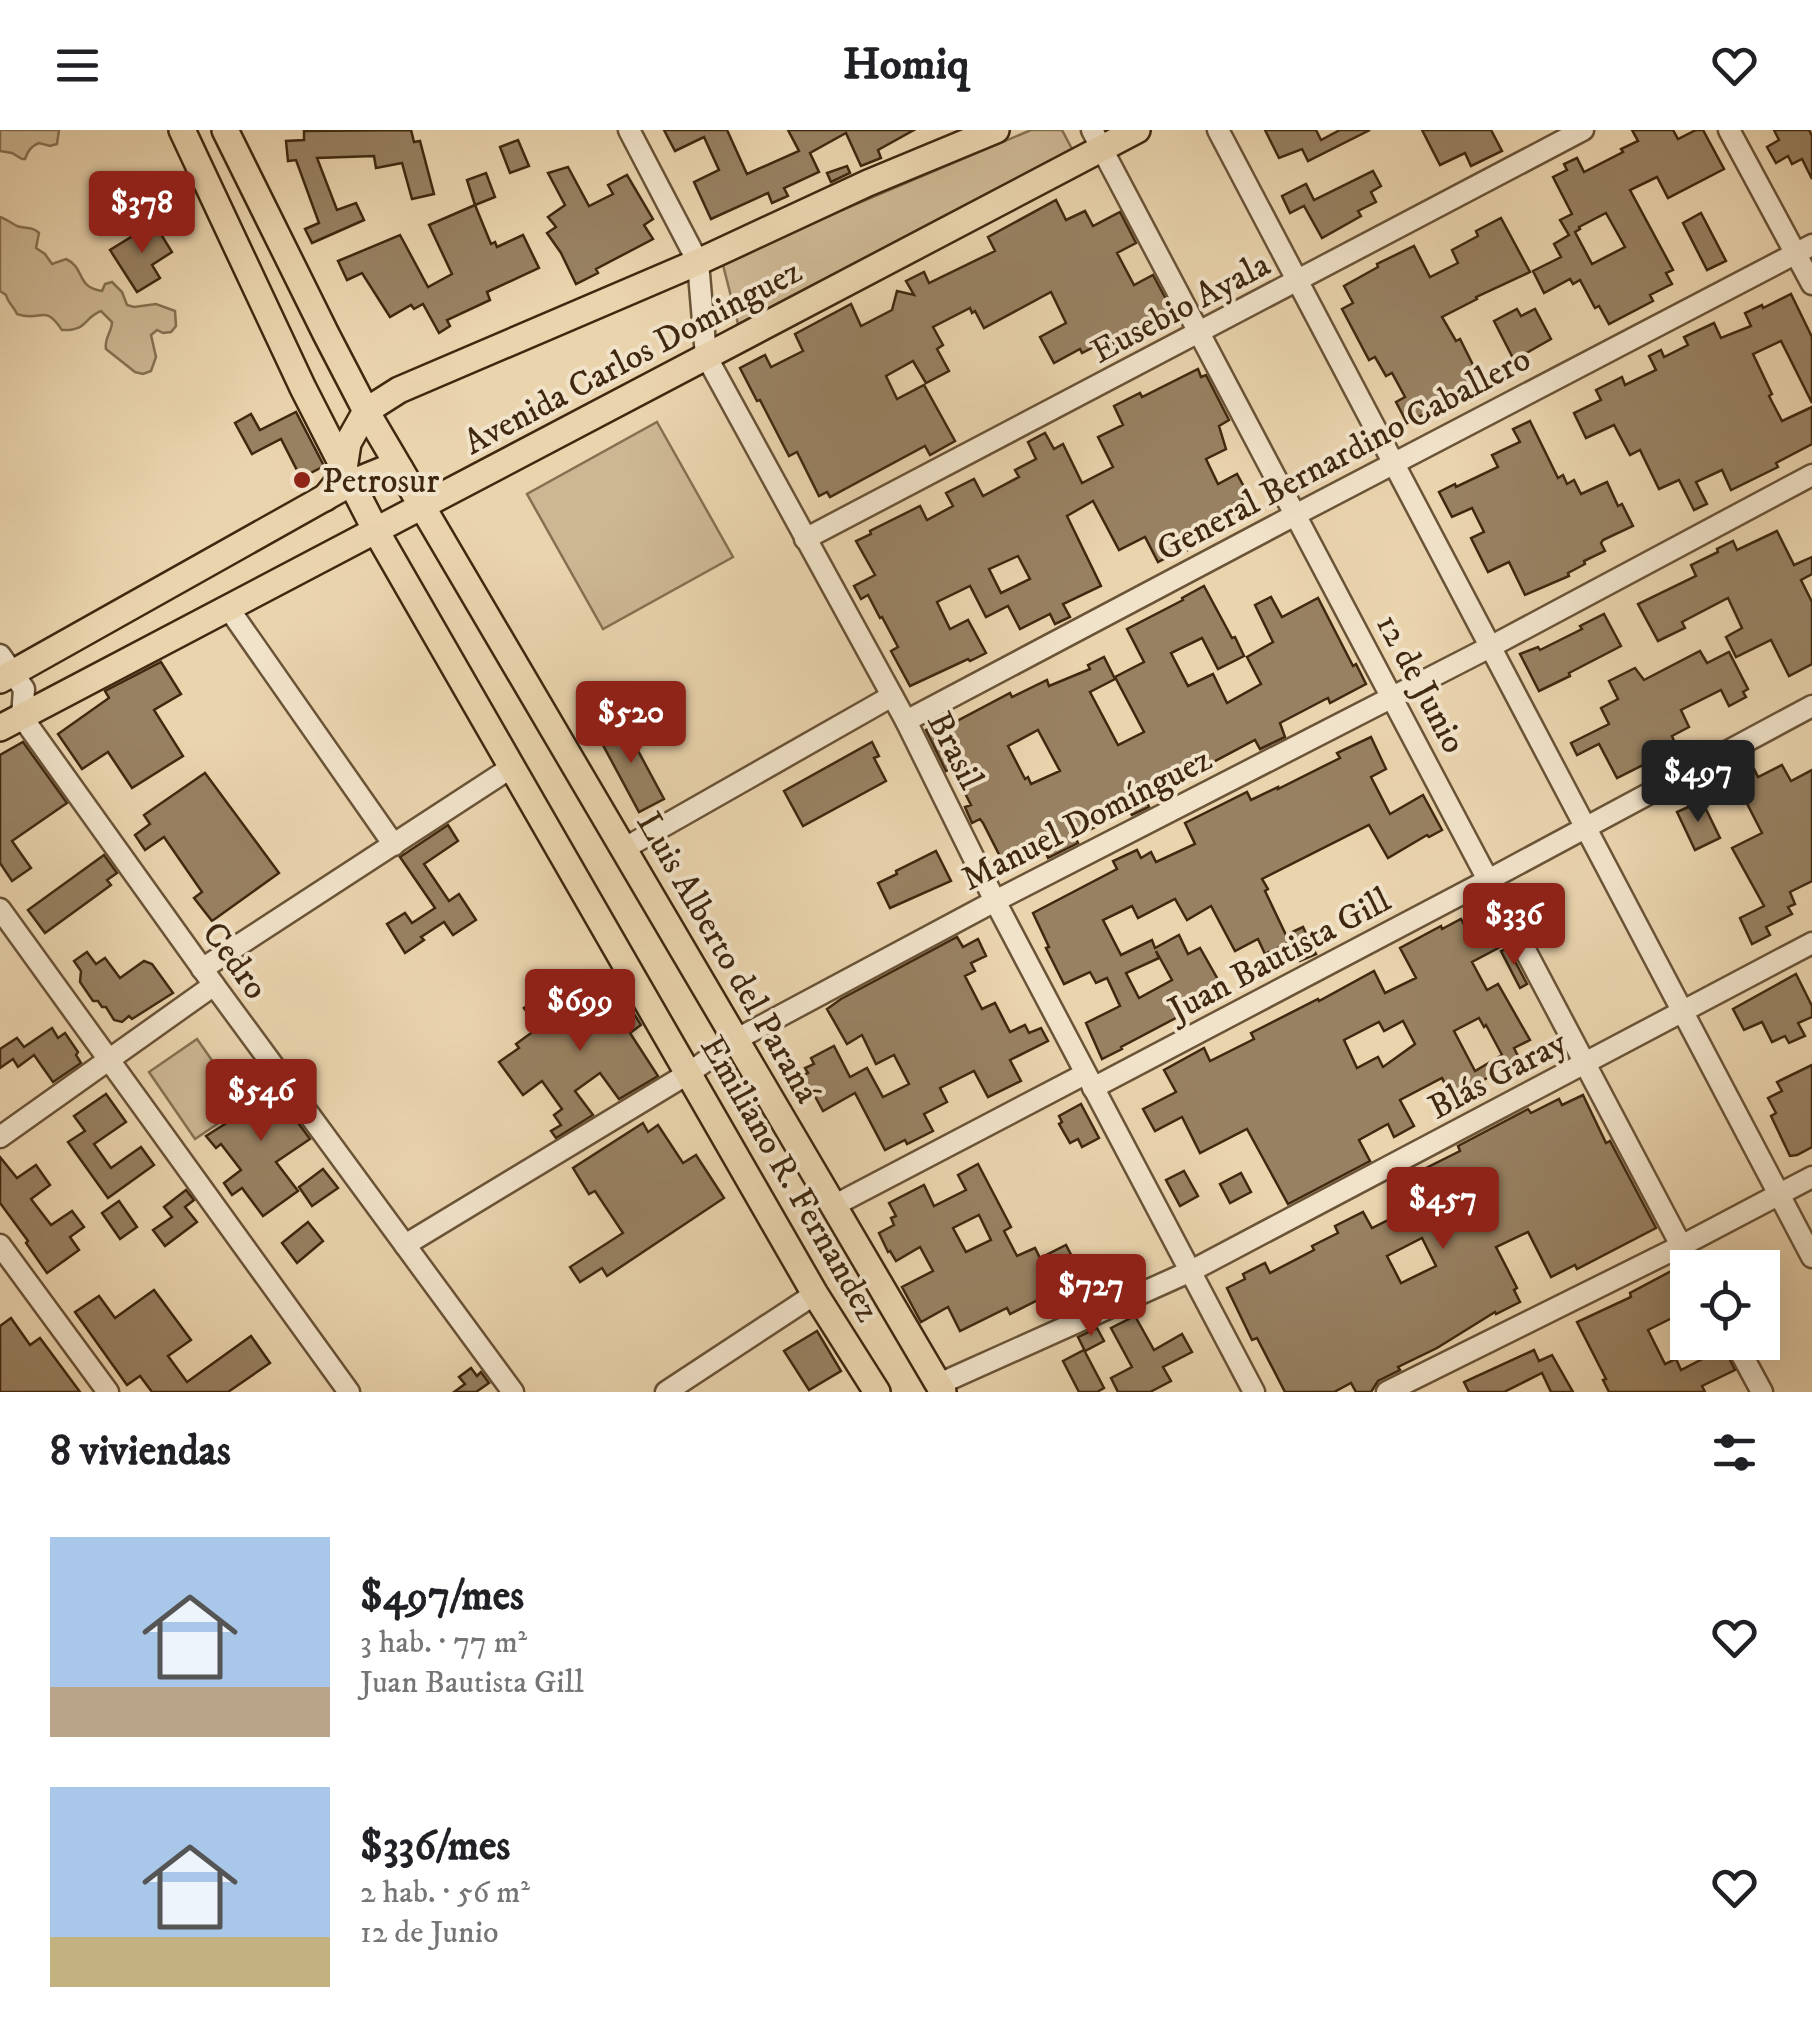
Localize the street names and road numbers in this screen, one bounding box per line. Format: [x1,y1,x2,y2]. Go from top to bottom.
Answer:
street label: Eusebio Ayala [1084,243,1278,374]
street label: Avenida Carlos Dominguez [456,250,809,466]
street label: General Bernardino Caballero [1149,337,1538,572]
street label: 12 de Junio [1365,607,1475,761]
street label: Brasil [916,705,992,797]
street label: Manuel Domínguez [955,738,1219,902]
street label: Luis Alberto del Paraná [626,805,829,1112]
street label: Juan Bautista Gill [1159,879,1399,1034]
street label: Cedro [192,914,277,1009]
street label: Blás Garay [1421,1021,1575,1130]
street label: Emiliano R. Fernandez [690,1028,889,1330]

